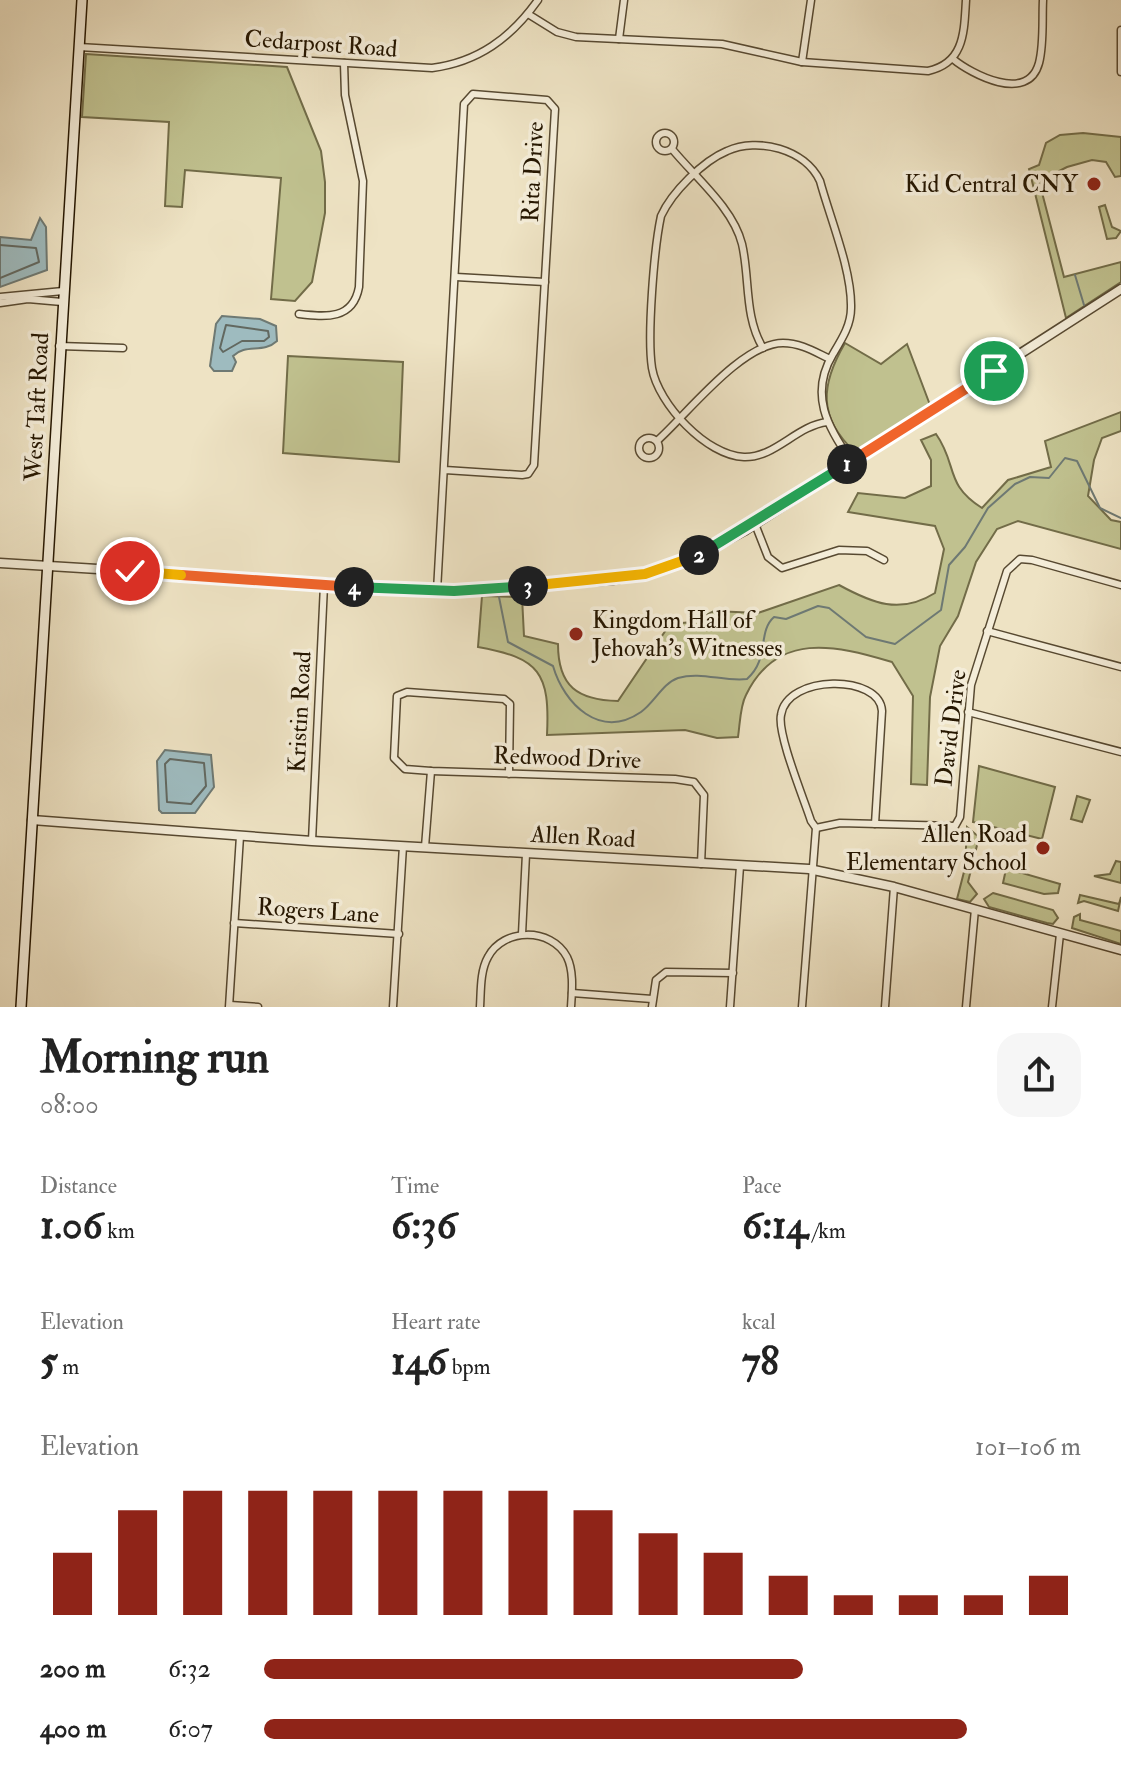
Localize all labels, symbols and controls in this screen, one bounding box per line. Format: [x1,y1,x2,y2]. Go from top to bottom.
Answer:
street label: Cedarpost Road [244,23,399,65]
street label: Rita Drive [515,121,551,223]
place label: Kid Central CNY [905,169,1079,200]
marker: Kid Central CNY [1085,175,1103,193]
street label: West Taft Road [18,332,56,483]
pin [960,337,1028,405]
icon: arrive [972,349,1016,393]
pin: 1 [827,444,867,484]
text: 1 [843,450,851,478]
pin: 2 [679,535,719,575]
pin [96,537,164,605]
text: 2 [693,541,705,569]
icon: check [108,549,152,593]
pin: 3 [508,566,548,606]
pin: 4 [334,567,374,607]
text: 3 [524,572,532,600]
text: 4 [348,573,360,601]
place label: Kingdom Hall of Jehovah’s Witnesses [591,605,783,664]
marker: Kingdom Hall of Jehovah’s Witnesses [567,625,585,643]
street label: Kristin Road [281,650,319,774]
street label: David Drive [928,668,974,788]
street label: Redwood Drive [492,740,642,776]
street label: Allen Road [529,819,636,855]
place label: Allen Road Elementary School [846,819,1027,878]
marker: Allen Road Elementary School [1034,839,1052,857]
street label: Rogers Lane [256,891,380,931]
text: Morning run [40,1031,269,1086]
button: share [997,1033,1081,1117]
text: 08:00 [40,1089,99,1121]
text: Distance [40,1172,117,1200]
text: Time [391,1172,439,1200]
text: Pace [742,1172,781,1200]
text: 1.06 [40,1200,103,1251]
text: 6:36 [391,1200,457,1251]
text: 6:14 [742,1200,808,1251]
text: km [103,1217,135,1245]
text: /km [808,1217,846,1245]
text: Elevation [40,1308,124,1336]
text: Heart rate [391,1308,481,1336]
text: kcal [742,1308,776,1336]
text: 5 [40,1336,58,1387]
text: 146 [391,1336,447,1387]
text: 78 [742,1336,779,1387]
text: m [58,1353,79,1381]
text: bpm [447,1353,491,1381]
text: Elevation [40,1431,139,1463]
text: 101–106 m [975,1431,1081,1463]
text: 200 m [40,1653,105,1685]
text: 6:32 [168,1653,211,1685]
text: 400 m [40,1713,106,1745]
text: 6:07 [168,1713,213,1745]

